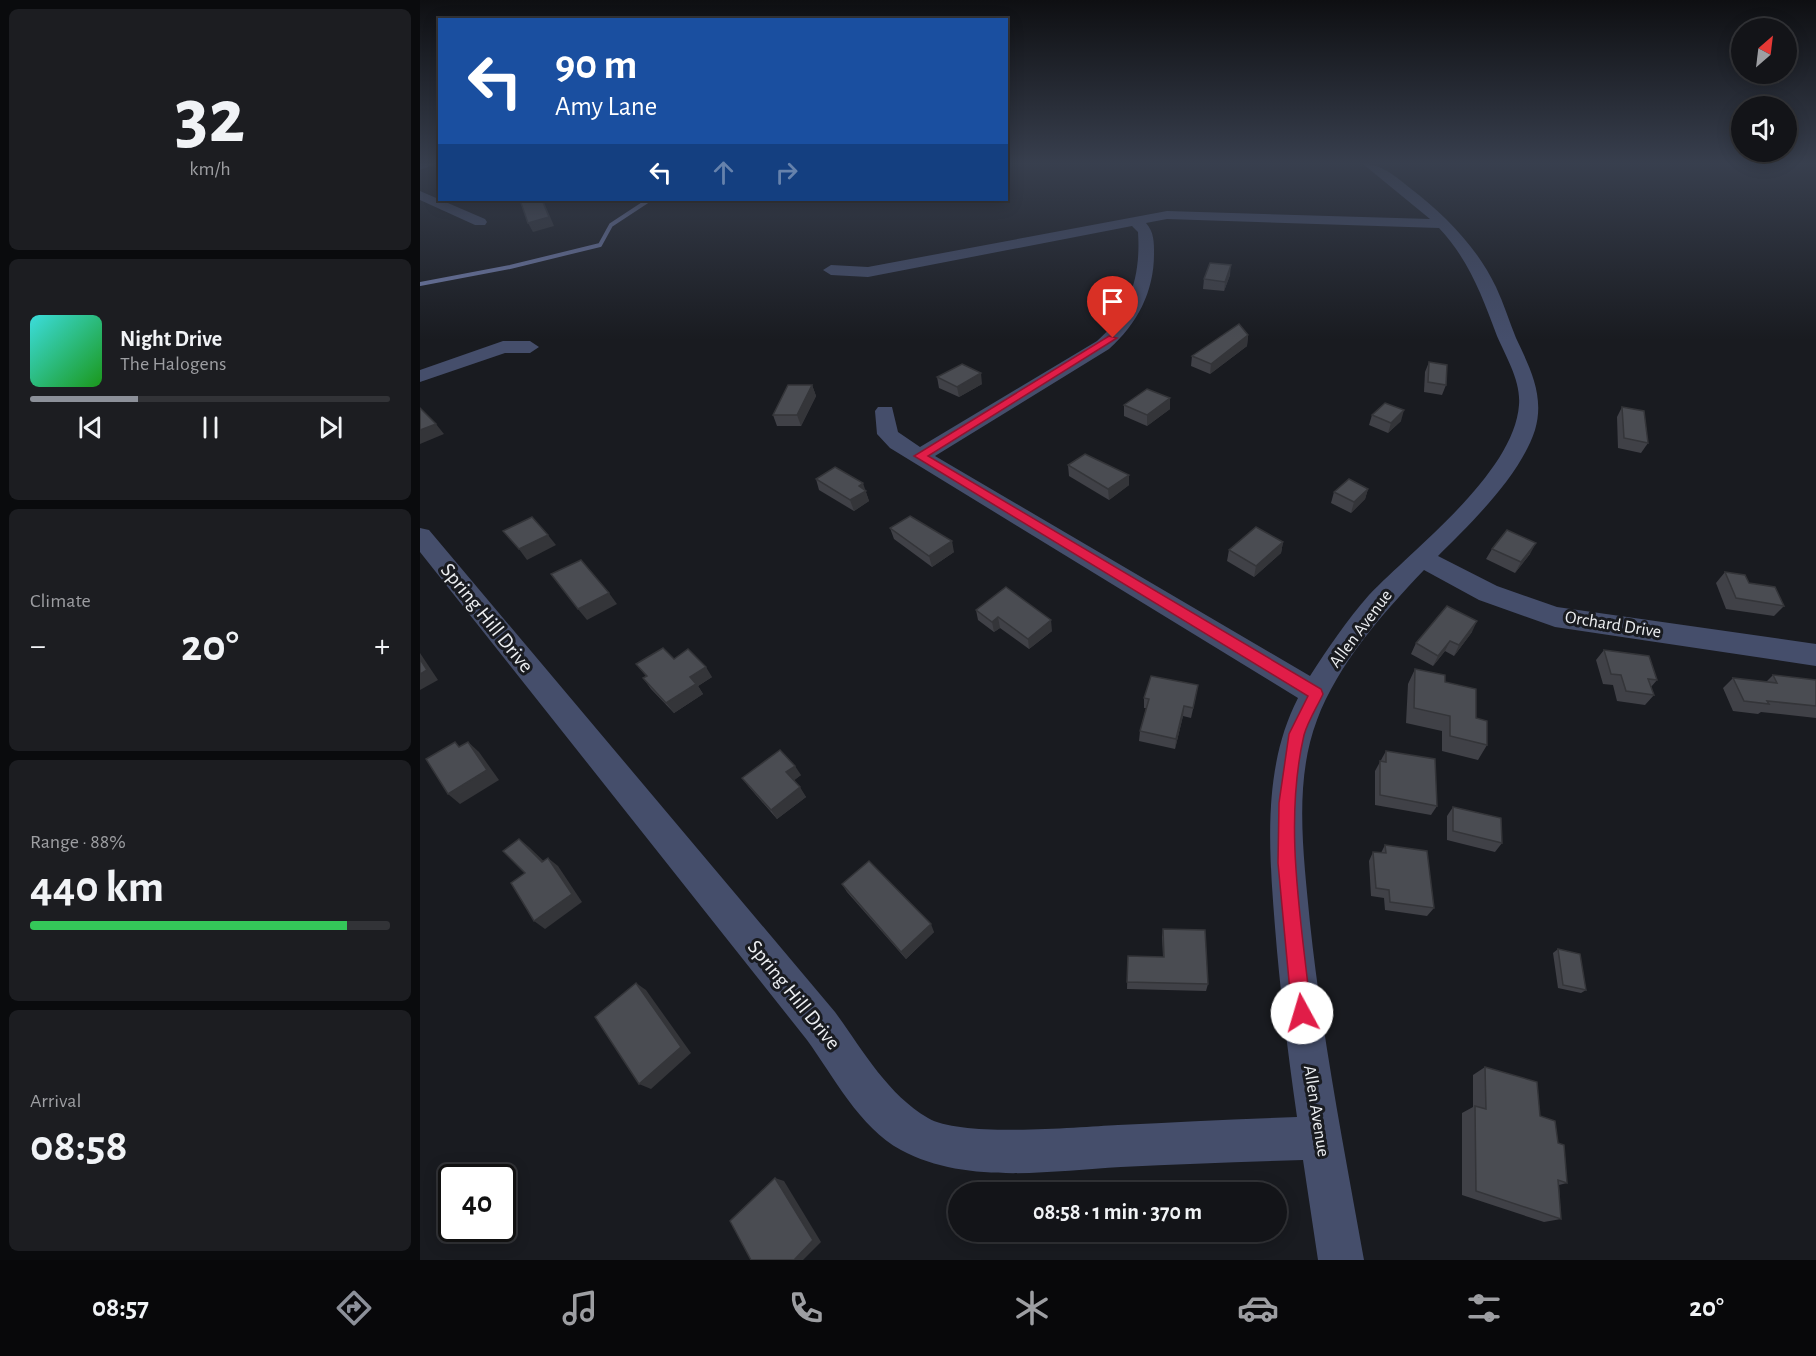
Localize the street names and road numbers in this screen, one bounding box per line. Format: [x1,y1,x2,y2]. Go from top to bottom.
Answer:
street label: Spring Hill Drive [437,559,537,677]
street label: Allen Avenue [1326,587,1396,671]
street label: Orchard Drive [1564,609,1662,641]
street label: Spring Hill Drive [744,936,844,1054]
street label: Allen Avenue [1300,1064,1332,1158]

